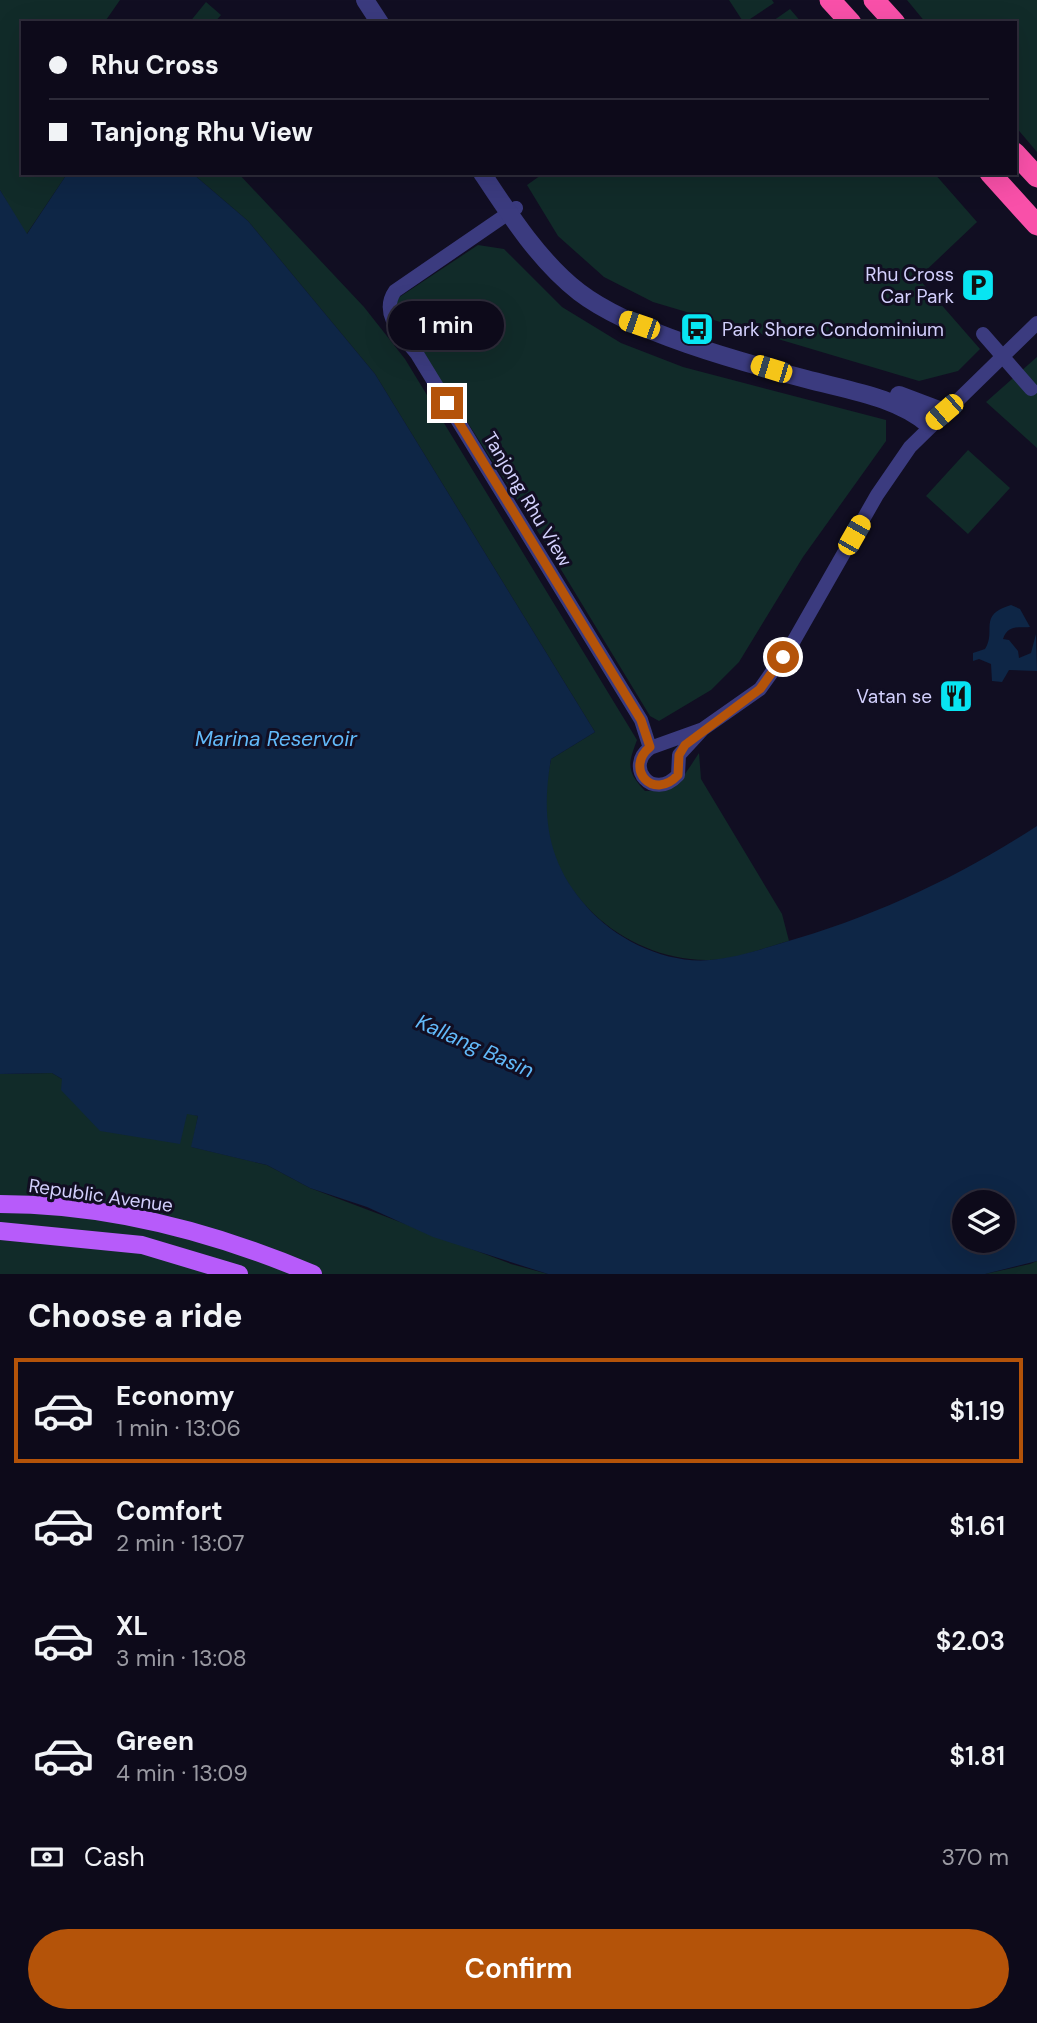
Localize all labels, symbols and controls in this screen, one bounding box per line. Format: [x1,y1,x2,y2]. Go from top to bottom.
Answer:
text: Rhu Cross [91,48,219,82]
text: Tanjong Rhu View [91,115,313,149]
place label: Rhu Cross Car Park [865,262,954,309]
parking icon: Rhu Cross Car Park [959,266,997,304]
callout: 1 min [389,302,505,350]
car [616,308,663,342]
text: 1 min [419,310,473,340]
bus stop icon: Park Shore Condominium [678,310,716,348]
place label: Park Shore Condominium [722,317,944,342]
car [748,353,795,385]
route end [431,387,463,419]
car [922,390,967,434]
street label: Tanjong Rhu View [477,427,578,572]
car [835,512,874,558]
route start [767,641,799,673]
restaurant icon: Vatan se [937,677,975,715]
place label: Vatan se [856,684,932,709]
water label: Marina Reservoir [195,725,358,753]
water label: Kallang Basin [412,1008,538,1084]
street label: Republic Avenue [27,1173,175,1218]
map controls [952,1190,1015,1253]
button: layers [952,1190,1015,1253]
text: Choose a ride [28,1295,243,1337]
icon: car [32,1379,95,1442]
text: Economy [116,1379,234,1413]
text: $1.19 [950,1394,1005,1428]
text: 1 min · 13:06 [116,1413,241,1443]
icon: car [32,1494,95,1557]
text: Comfort [116,1494,222,1528]
text: $1.61 [950,1509,1005,1543]
text: 2 min · 13:07 [116,1528,244,1558]
icon: car [32,1609,95,1672]
text: XL [116,1609,148,1643]
text: $2.03 [936,1624,1005,1658]
text: 3 min · 13:08 [116,1643,247,1673]
icon: car [32,1724,95,1787]
text: Green [116,1724,194,1758]
text: $1.81 [950,1739,1005,1773]
text: 4 min · 13:09 [116,1758,248,1788]
icon: cash [28,1838,66,1876]
text: Cash [84,1840,145,1874]
text: 370 m [941,1842,1009,1872]
button: Confirm [28,1929,1009,2009]

